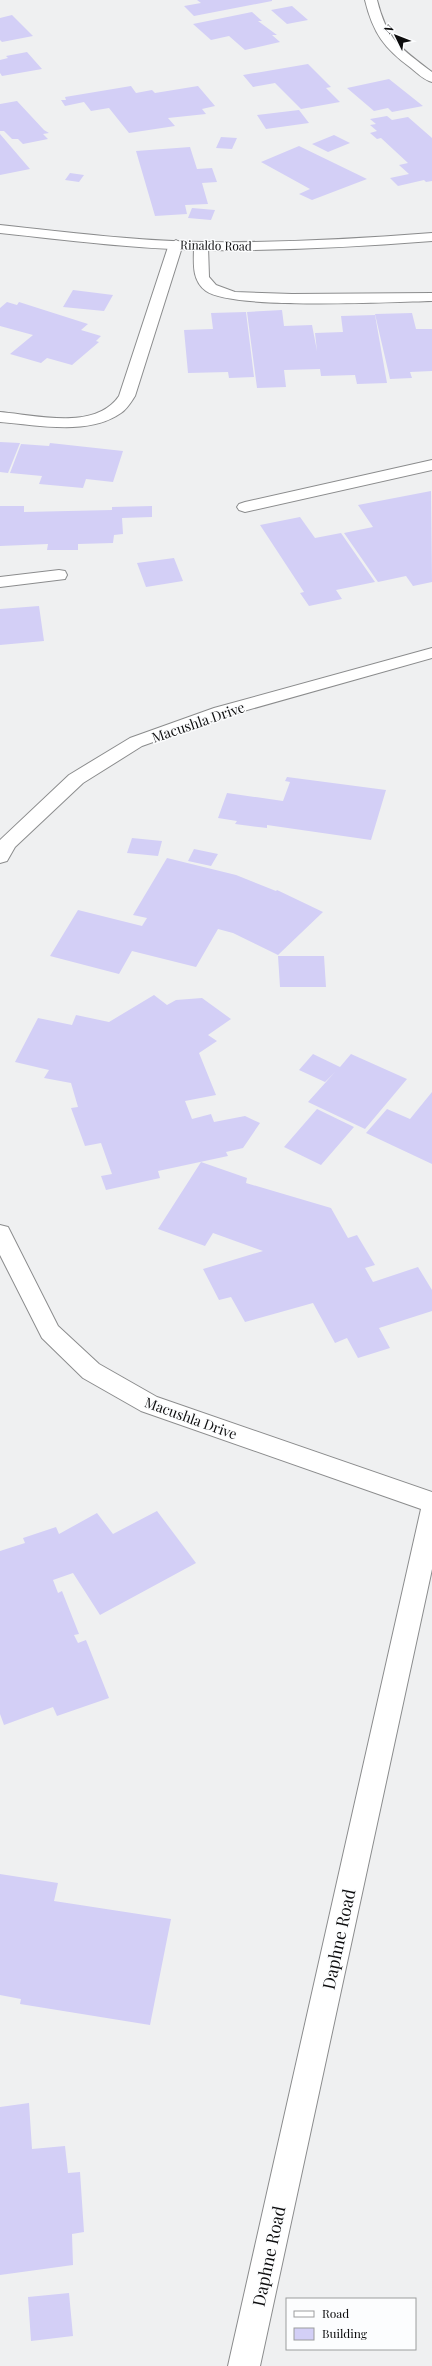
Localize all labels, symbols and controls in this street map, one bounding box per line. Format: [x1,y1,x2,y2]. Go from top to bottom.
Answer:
north arrow [376,16,416,56]
text: N [380,21,397,37]
street label: Rinaldo Road [180,236,252,254]
street label: Macushla Drive [149,697,247,747]
street label: Macushla Drive [142,1392,240,1444]
street label: Daphne Road [317,1887,359,1991]
street label: Daphne Road [247,2204,289,2308]
legend [286,2298,416,2350]
text: Road [322,2305,349,2321]
text: Building [322,2325,368,2341]

